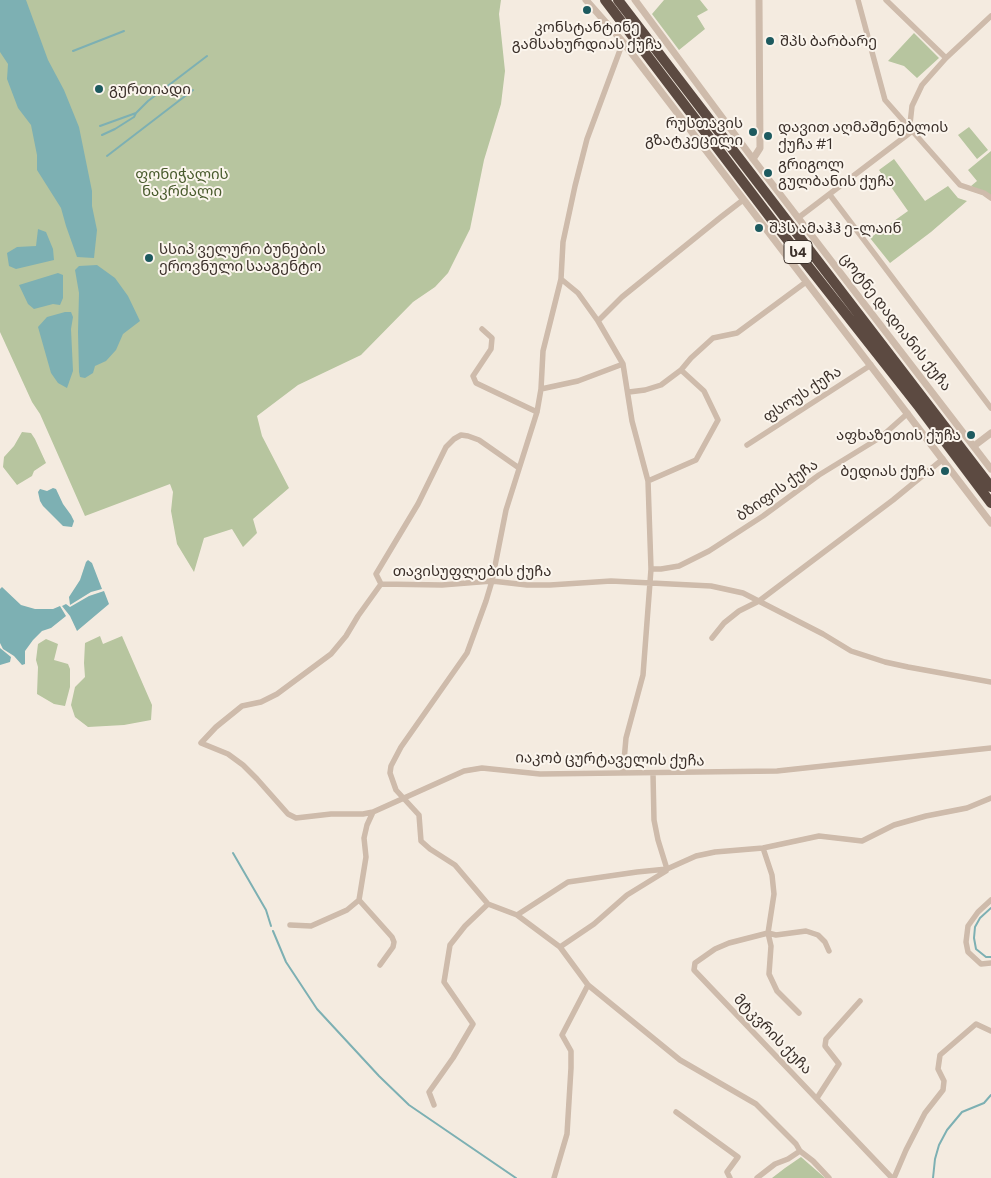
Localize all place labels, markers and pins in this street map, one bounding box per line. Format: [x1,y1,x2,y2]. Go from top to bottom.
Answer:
marker: კონსტანტინე გამსახურდიას ქუჩა [581,4,593,16]
place label: კონსტანტინე გამსახურდიას ქუჩა [512,18,662,53]
place label: შპს ბარბარე [780,32,877,50]
marker: შპს ბარბარე [764,35,776,47]
place label: გურთიადი [109,80,191,98]
marker: გურთიადი [93,83,105,95]
place label: რუსთავის გზატკეცილი [645,114,743,149]
place label: დავით აღმაშენებლის ქუჩა #1 [778,118,948,153]
marker: რუსთავის გზატკეცილი [747,126,759,138]
marker: დავით აღმაშენებლის ქუჩა #1 [762,130,774,142]
place label: გრიგოლ გულბანის ქუჩა [778,155,894,190]
marker: გრიგოლ გულბანის ქუჩა [762,167,774,179]
place label: შპს ამაჰჰ ე-ლაინ [769,219,902,237]
marker: შპს ამაჰჰ ე-ლაინ [753,222,765,234]
place label: სსიპ ველური ბუნების ეროვნული სააგენტო [159,240,326,275]
marker: სსიპ ველური ბუნების ეროვნული სააგენტო [143,252,155,264]
place label: აფხაზეთის ქუჩა [836,426,961,444]
marker: აფხაზეთის ქუჩა [965,429,977,441]
place label: ბედიას ქუჩა [840,462,935,480]
marker: ბედიას ქუჩა [939,465,951,477]

